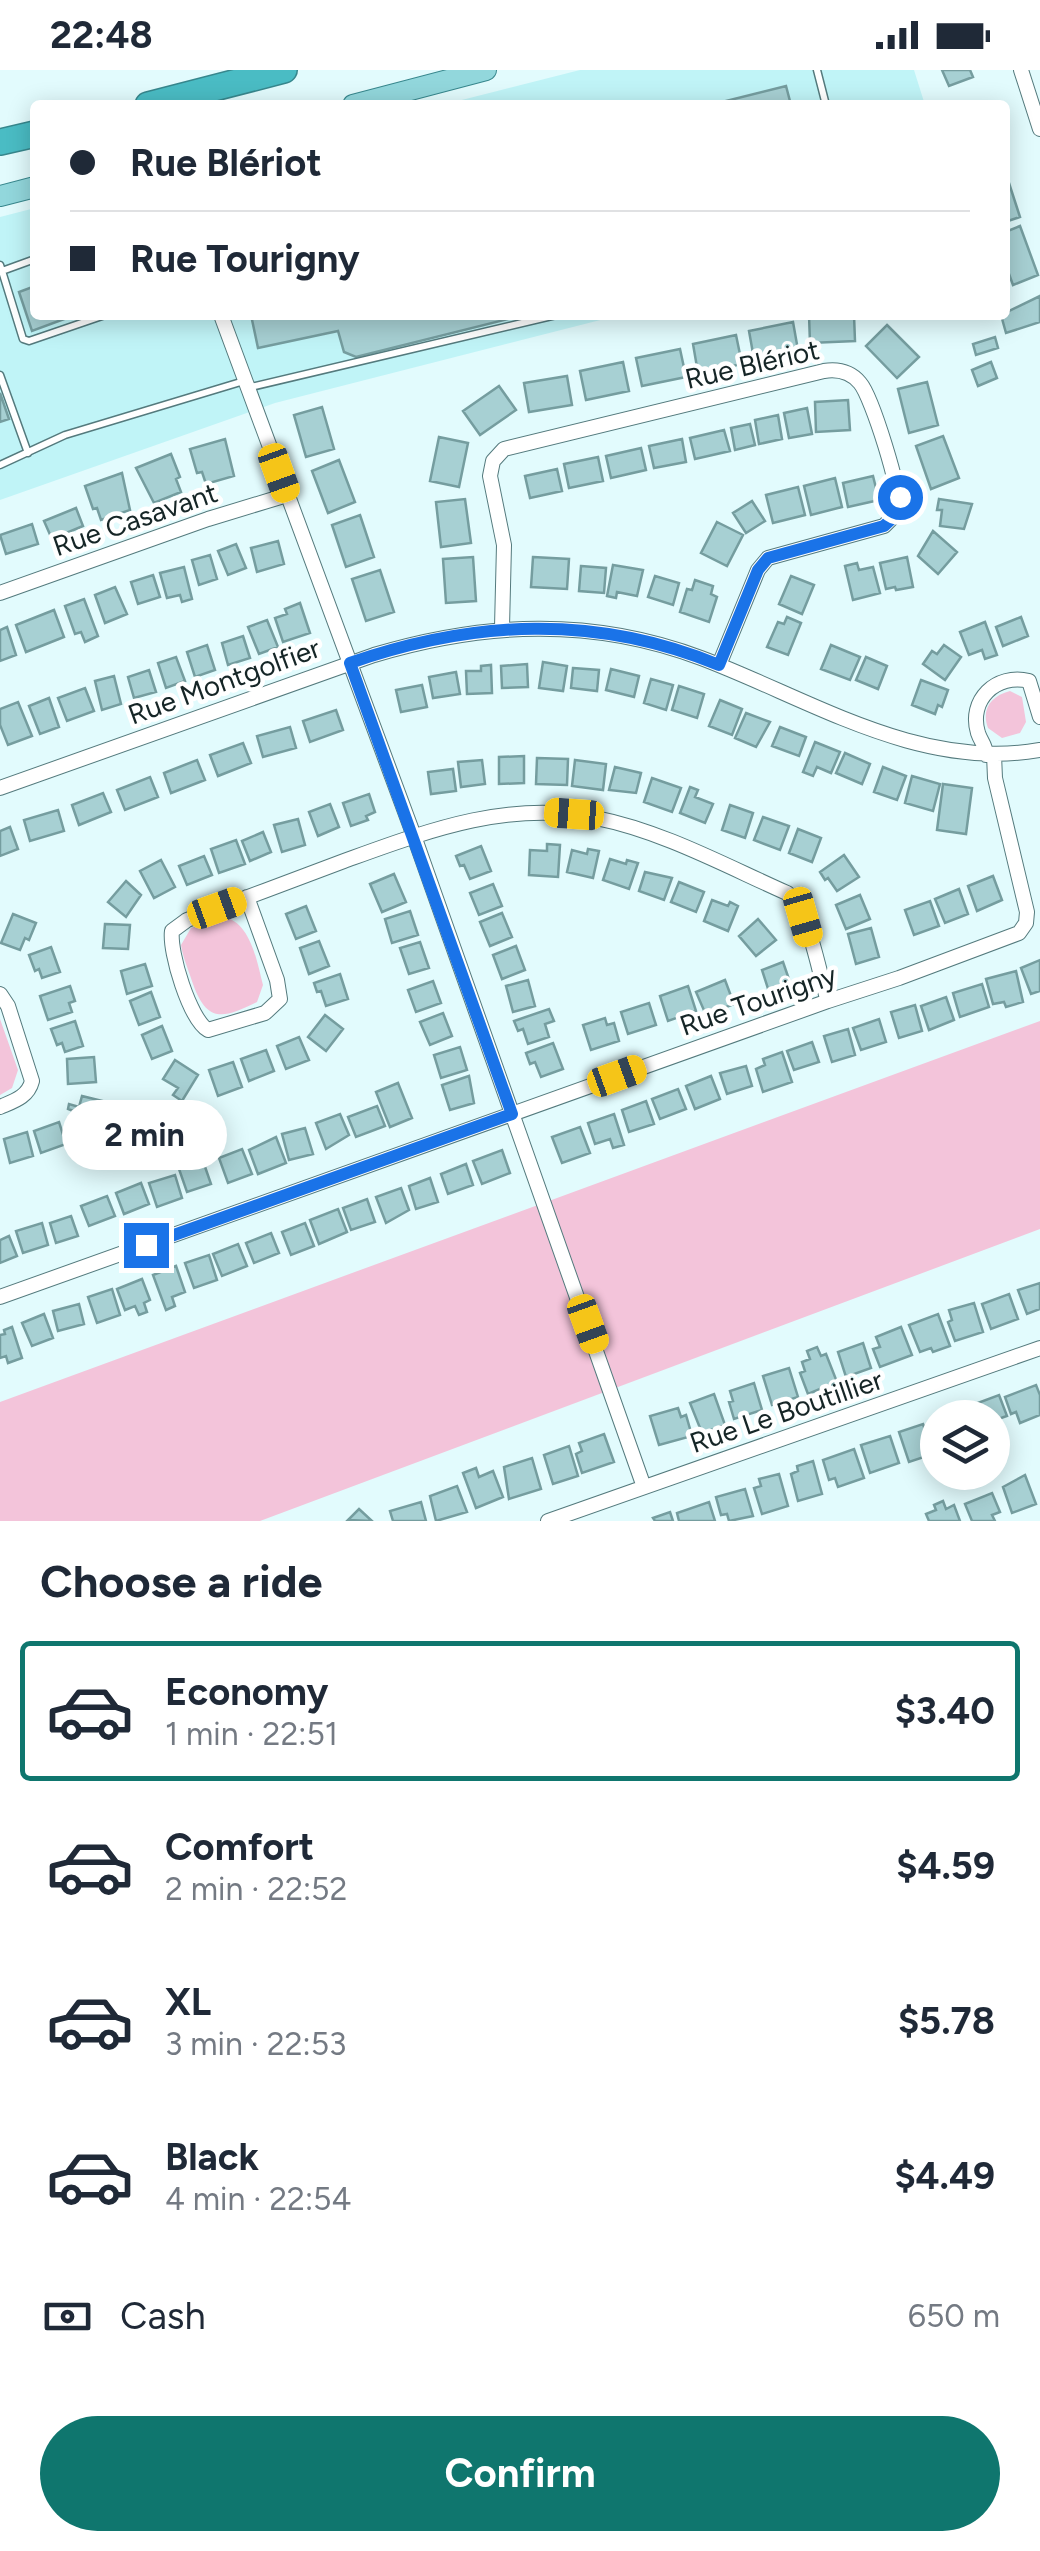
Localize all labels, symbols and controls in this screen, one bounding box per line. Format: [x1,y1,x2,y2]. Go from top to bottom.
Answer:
text: 22:48 [50,12,153,58]
text: Rue Blériot [130,140,322,186]
text: Rue Tourigny [130,236,360,282]
street label: Rue Blériot [682,332,822,396]
car [255,440,303,506]
street label: Rue Casavant [48,475,222,563]
route start [878,475,923,520]
street label: Rue Montgolfier [123,630,325,731]
car [543,797,605,831]
car [184,884,250,932]
car [780,884,826,950]
street label: Rue Tourigny [675,957,841,1043]
car [584,1052,650,1100]
callout: 2 min [64,1100,228,1170]
text: 2 min [104,1116,185,1154]
route end [124,1223,169,1268]
car [564,1291,612,1357]
street label: Rue Le Boutillier [685,1362,887,1460]
map controls [920,1400,1010,1490]
button: layers [920,1400,1010,1490]
text: Choose a ride [40,1554,322,1608]
icon: car [45,1666,135,1756]
text: Economy [165,1669,328,1715]
text: $3.40 [895,1688,995,1734]
text: 1 min · 22:51 [165,1715,338,1753]
icon: car [45,1821,135,1911]
text: Comfort [165,1824,314,1870]
text: $4.59 [896,1843,995,1889]
text: 2 min · 22:52 [165,1870,347,1908]
icon: car [45,1976,135,2066]
text: XL [165,1979,211,2025]
text: $5.78 [898,1998,995,2044]
text: 3 min · 22:53 [165,2025,346,2063]
icon: car [45,2131,135,2221]
text: Black [165,2134,259,2180]
text: $4.49 [894,2153,995,2199]
text: 4 min · 22:54 [165,2180,351,2218]
icon: cash [40,2289,95,2344]
text: Cash [120,2293,206,2339]
text: 650 m [908,2297,1000,2335]
button: Confirm [40,2416,1000,2531]

